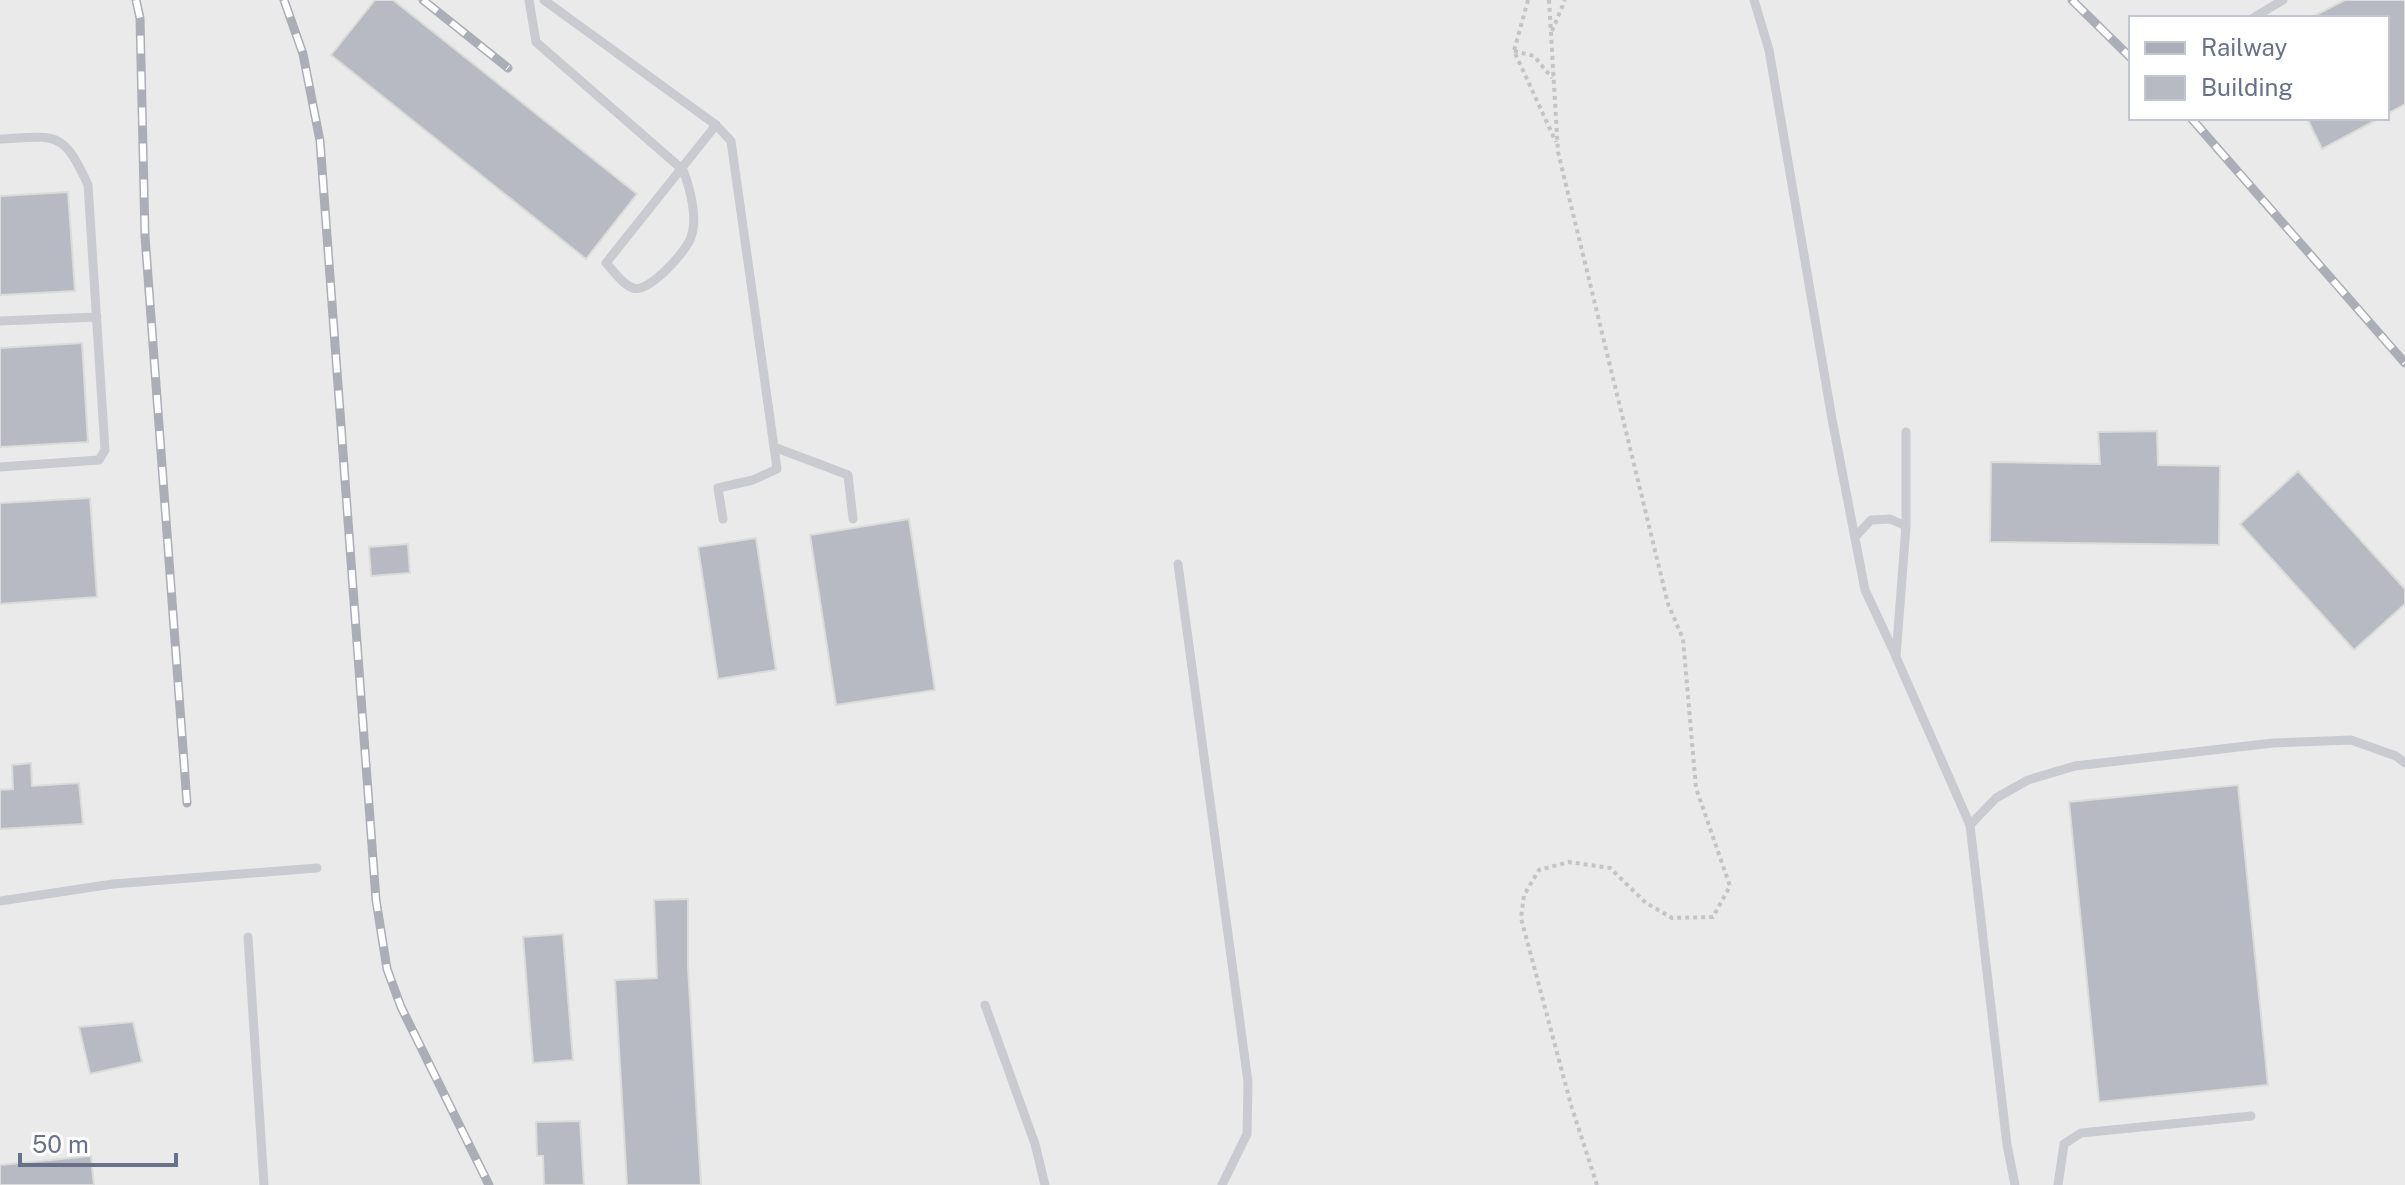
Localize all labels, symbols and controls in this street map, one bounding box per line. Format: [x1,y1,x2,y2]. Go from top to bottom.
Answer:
legend [2129,16,2389,120]
text: Railway [2201,33,2287,61]
text: Building [2201,73,2293,101]
scale bar [20,1117,176,1167]
text: 50 m [32,1130,89,1158]

